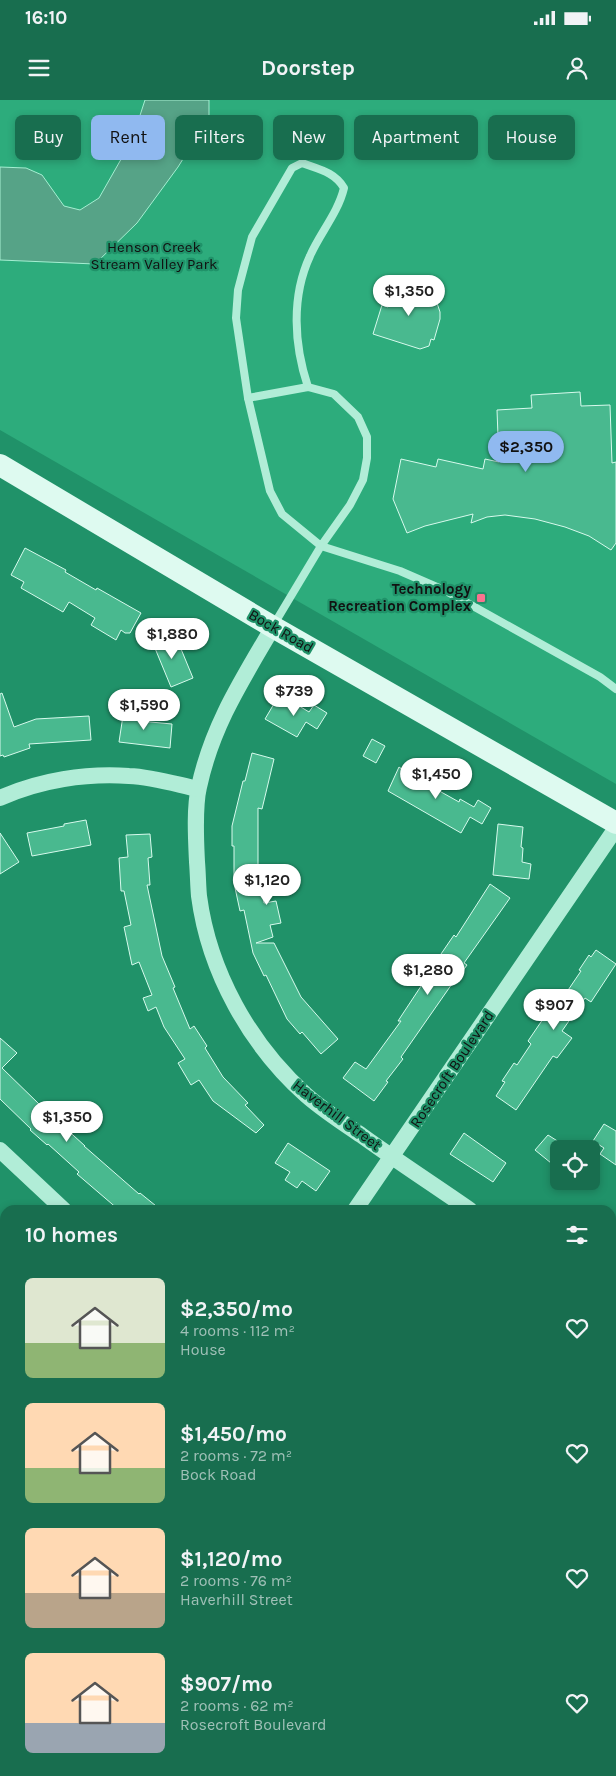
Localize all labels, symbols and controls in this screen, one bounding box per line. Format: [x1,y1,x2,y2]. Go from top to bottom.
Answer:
text: 16:10 [25,7,67,29]
icon: menu [25,54,53,82]
icon: person [563,54,591,82]
text: Doorstep [261,55,355,81]
chip: Buy [15,115,81,160]
chip: Rent [91,115,165,160]
chip: Filters [175,115,263,160]
chip: New [273,115,344,160]
chip: Apartment [354,115,478,160]
chip: House [488,115,575,160]
park label: Henson Creek Stream Valley Park [91,238,217,273]
pin: $1,350 [368,274,450,317]
text: $1,350 [384,281,434,300]
pin: $2,350 [485,430,567,473]
text: $2,350 [499,437,553,456]
place label: Technology Recreation Complex [328,580,472,615]
marker: Technology Recreation Complex [475,592,487,604]
street label: Bock Road [245,605,317,657]
pin: $1,880 [131,618,213,660]
text: $1,880 [146,624,198,643]
pin: $739 [264,674,324,717]
text: $739 [275,681,313,700]
pin: $1,590 [103,688,185,731]
text: $1,590 [119,695,169,714]
pin: $1,450 [395,758,477,800]
text: $1,450 [411,764,461,783]
pin: $1,120 [226,864,308,906]
text: $1,120 [244,870,290,889]
pin: $1,280 [387,954,469,996]
text: $1,280 [403,960,453,979]
pin: $907 [524,988,584,1031]
text: $907 [535,995,573,1014]
street label: Rosecroft Boulevard [406,1007,498,1131]
street label: Haverhill Street [289,1076,385,1154]
pin: $1,350 [26,1100,108,1143]
text: $1,350 [42,1107,92,1126]
map controls [550,1140,600,1190]
button: locate [550,1140,600,1190]
icon: filters [563,1221,591,1249]
text: 10 homes [25,1223,118,1247]
text: $2,350/mo [180,1297,293,1321]
icon: home [65,1298,125,1358]
icon: heart [563,1314,591,1342]
text: 4 rooms · 112 m² [180,1321,295,1340]
text: House [180,1340,226,1359]
text: $1,450/mo [180,1422,287,1446]
icon: home [65,1423,125,1483]
icon: heart [563,1439,591,1467]
text: 2 rooms · 72 m² [180,1446,292,1465]
text: Bock Road [180,1465,257,1484]
text: $1,120/mo [180,1547,282,1571]
icon: home [65,1548,125,1608]
icon: heart [563,1564,591,1592]
text: 2 rooms · 76 m² [180,1571,292,1590]
text: Haverhill Street [180,1590,293,1609]
text: $907/mo [180,1672,273,1696]
icon: home [65,1673,125,1733]
icon: heart [563,1689,591,1717]
text: 2 rooms · 62 m² [180,1696,294,1715]
text: Rosecroft Boulevard [180,1715,326,1734]

